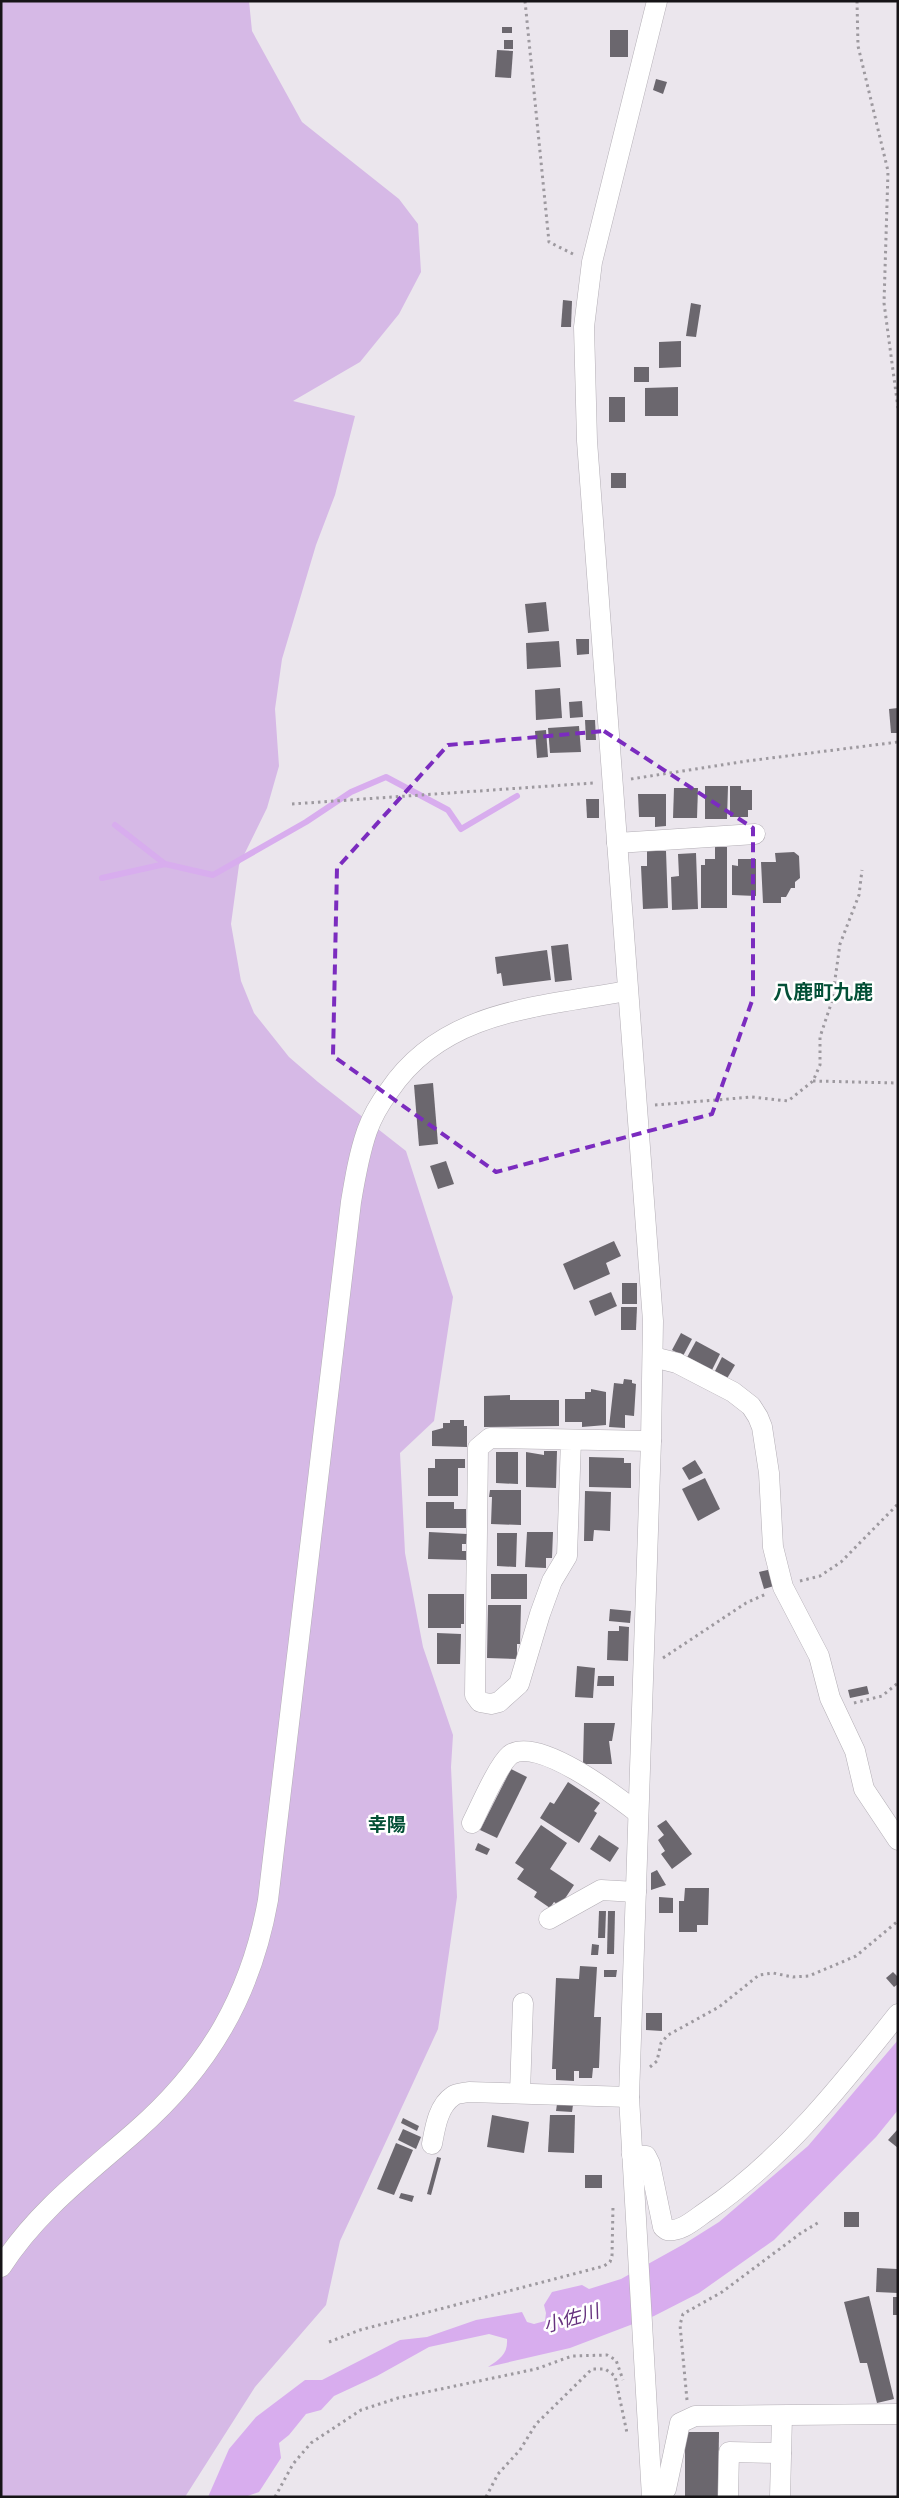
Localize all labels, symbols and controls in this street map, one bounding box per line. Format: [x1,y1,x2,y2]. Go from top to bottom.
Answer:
district label: 八鹿町九鹿 [773,979,873,1006]
district label: 幸陽 [368,1812,406,1838]
water label: 小佐川 [540,2298,604,2339]

